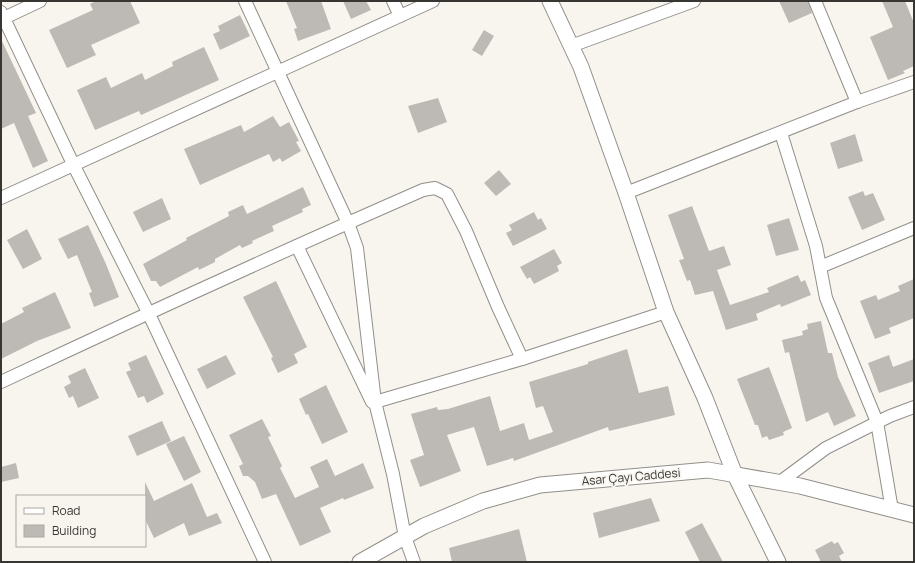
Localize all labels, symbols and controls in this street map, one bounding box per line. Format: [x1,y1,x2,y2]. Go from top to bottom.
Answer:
street label: Asar Çayı Caddesi [581,464,681,489]
legend [16,495,146,547]
text: Road [52,502,80,519]
text: Building [52,522,96,539]

